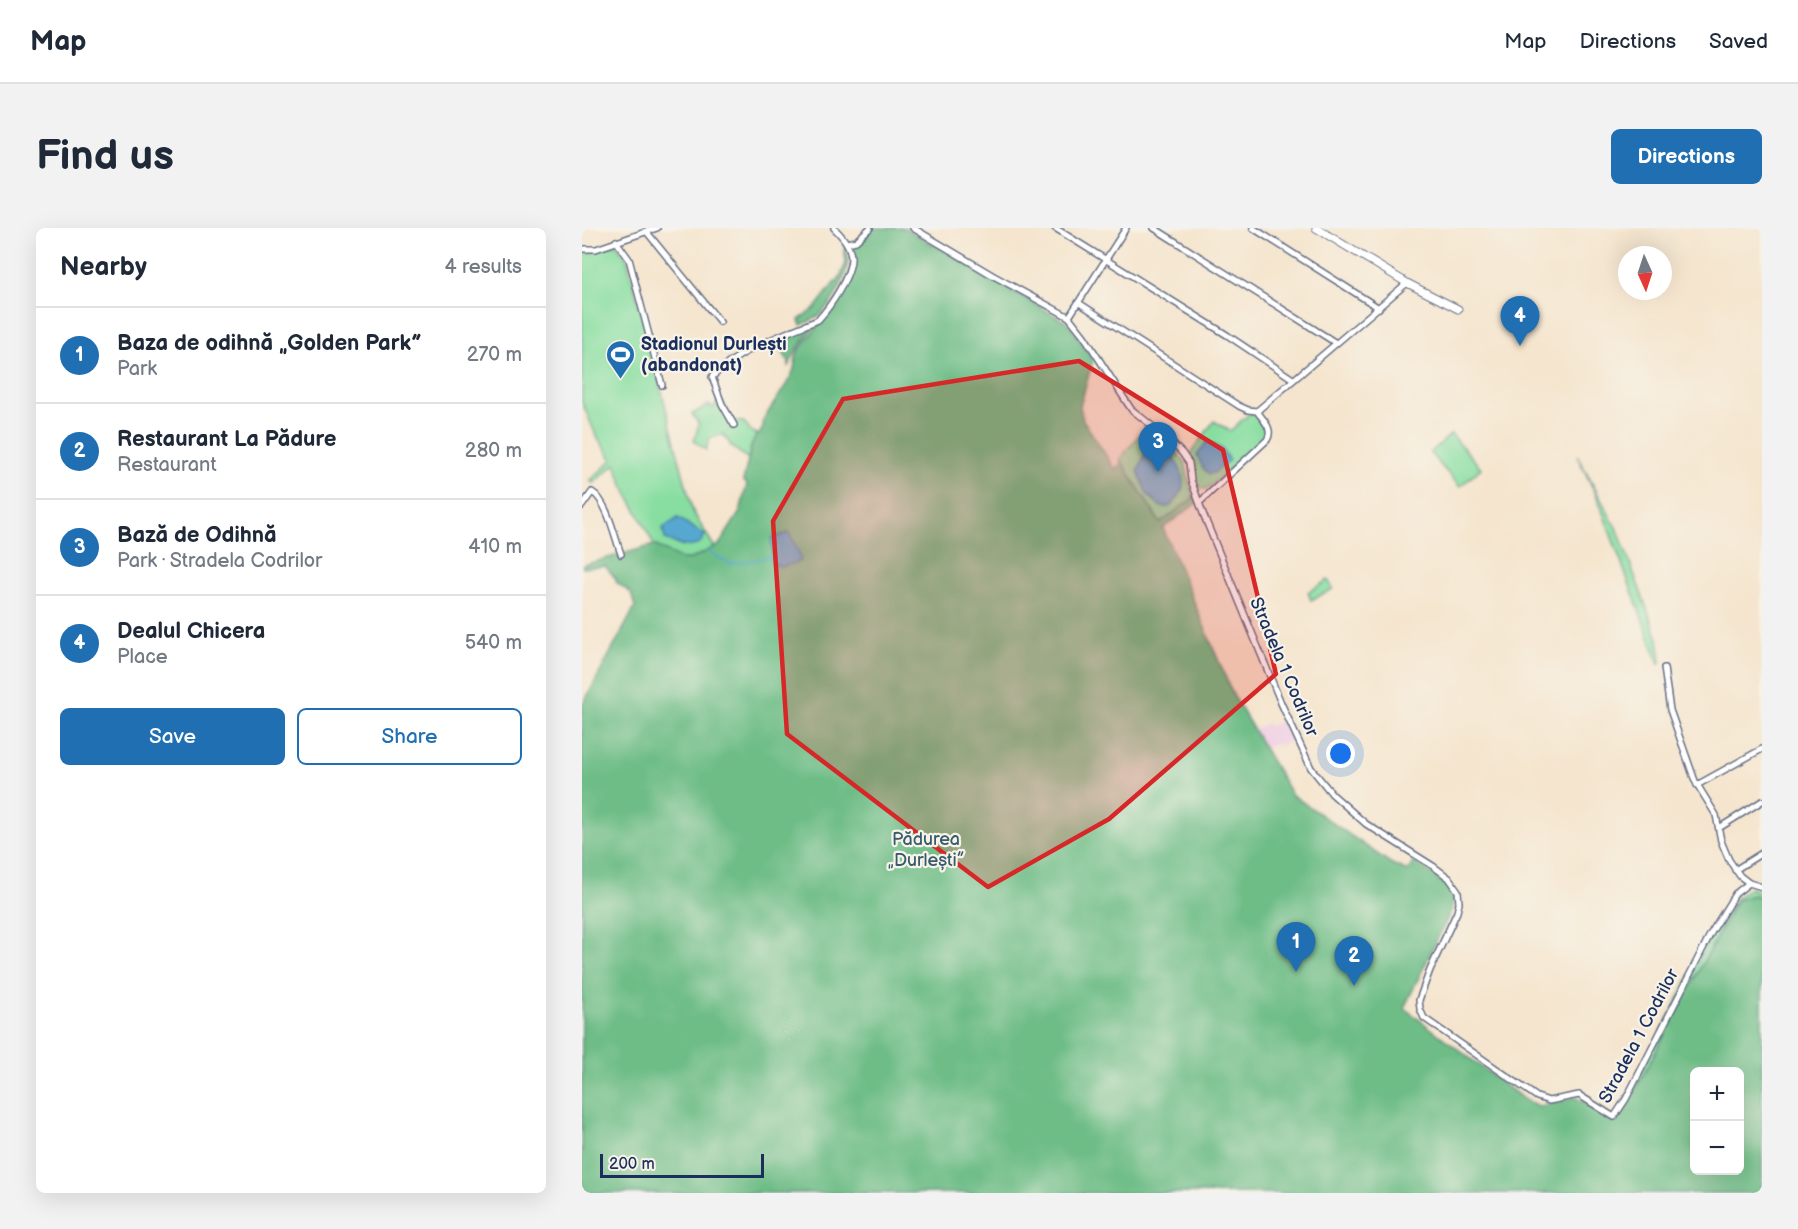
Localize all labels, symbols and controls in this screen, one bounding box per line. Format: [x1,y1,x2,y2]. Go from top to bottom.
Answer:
text: Map [30,25,86,58]
text: Map [1504,29,1547,54]
text: Directions [1580,29,1676,54]
text: Saved [1709,29,1768,54]
button: Directions [1611,129,1762,184]
text: Find us [36,131,174,182]
north arrow [1618,246,1672,300]
text: Nearby [60,252,147,283]
text: 4 results [444,255,522,279]
pin: 4 [1500,296,1540,346]
text: Baza de odihnă „Golden Park” [117,330,422,357]
place label: Stadionul Durlești (abandonat) [641,334,787,376]
sports icon: Stadionul Durlești (abandonat) [604,338,636,380]
text: 1 [75,343,84,367]
text: 270 m [467,343,522,367]
text: Park [117,357,157,381]
pin: 3 [1138,422,1178,472]
text: Restaurant La Pădure [117,426,336,453]
text: 2 [74,439,85,463]
text: 280 m [465,439,522,463]
text: Restaurant [117,453,217,477]
text: Bază de Odihnă [117,522,277,549]
text: 3 [74,535,85,559]
text: 410 m [468,535,522,559]
text: Park · Stradela Codrilor [117,549,322,573]
street label: Stradela 1 Codrilor [1245,594,1323,740]
text: Dealul Chicera [117,618,266,645]
text: 4 [74,631,85,655]
text: 540 m [465,631,522,655]
text: Place [117,645,168,669]
button: Save [60,708,285,765]
button: Share [297,708,522,765]
your location [1326,739,1355,768]
park label: Pădurea „Durlești” [888,829,964,871]
pin: 1 [1276,922,1316,972]
pin: 2 [1334,936,1374,986]
street label: Stradela 1 Codrilor [1595,965,1684,1107]
map controls [1690,1067,1744,1175]
button: + [1690,1067,1744,1121]
button: − [1690,1121,1744,1175]
scale bar [600,1151,764,1178]
text: 200 m [609,1155,655,1174]

